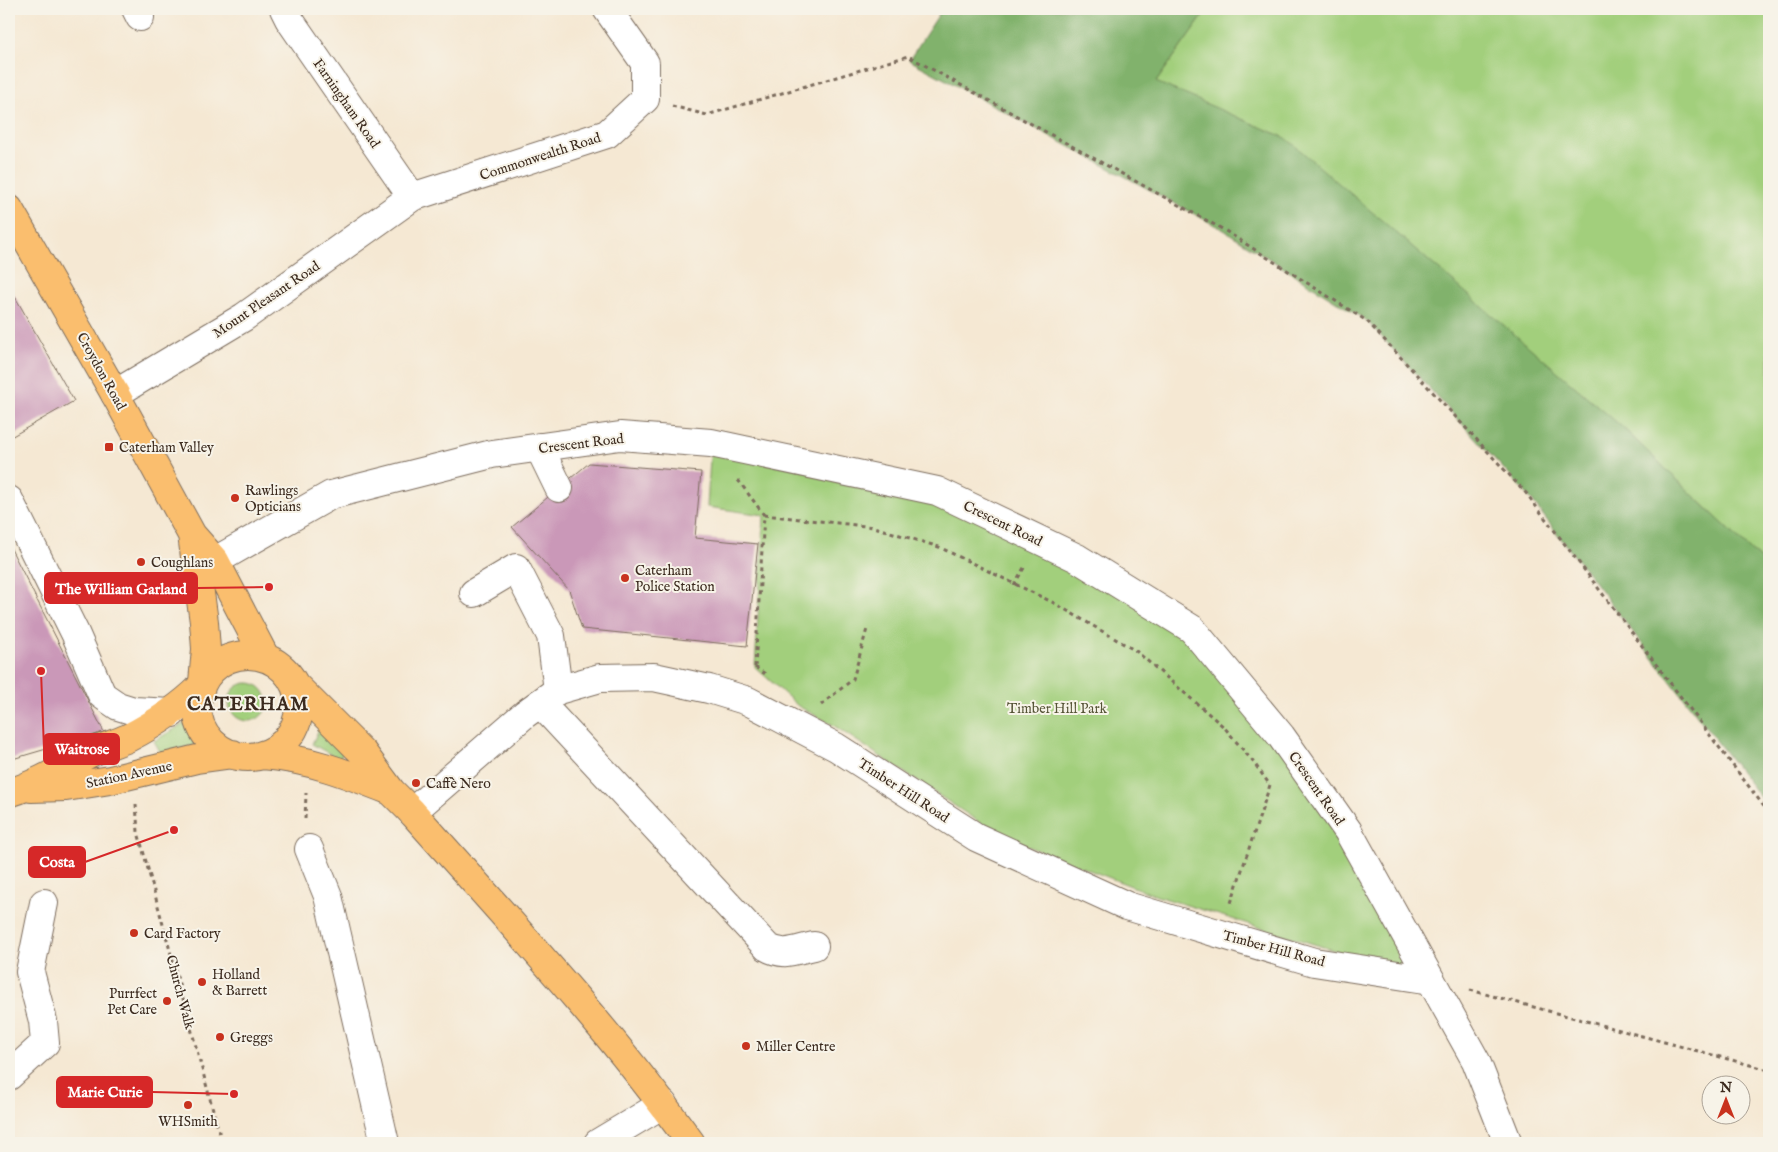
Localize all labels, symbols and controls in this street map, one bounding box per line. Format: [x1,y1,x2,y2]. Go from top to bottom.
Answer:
street label: Farningham Road [309,55,384,152]
street label: Commonwealth Road [477,129,604,185]
street label: Mount Pleasant Road [210,257,324,342]
street label: Croydon Road [72,329,130,414]
street label: Crescent Road [537,430,625,458]
place label: Caterham Valley [119,439,214,457]
marker: Caterham Valley [103,441,115,453]
place label: Rawlings Opticians [245,482,301,516]
marker: Rawlings Opticians [229,492,241,504]
street label: Crescent Road [960,497,1046,551]
place label: Coughlans [151,554,213,572]
marker: Coughlans [135,556,147,568]
place label: Caterham Police Station [635,562,715,596]
marker: Caterham Police Station [619,572,631,584]
callout: The William Garland [45,573,197,603]
text: The William Garland [54,580,188,599]
district label: CATERHAM [187,693,309,717]
park label: Timber Hill Park [1007,700,1107,718]
callout: Waitrose [44,734,119,764]
text: Waitrose [54,740,109,759]
street label: Crescent Road [1284,748,1348,829]
street label: Timber Hill Road [855,755,953,827]
street label: Station Avenue [85,757,174,793]
place label: Caffè Nero [426,775,491,793]
marker: Caffè Nero [410,777,422,789]
callout: Costa [29,847,85,877]
text: Costa [39,853,75,872]
place label: Card Factory [144,925,221,943]
marker: Card Factory [128,927,140,939]
street label: Timber Hill Road [1221,927,1327,971]
street label: Church Walk [161,953,199,1032]
place label: Holland & Barrett [212,966,267,1000]
marker: Holland & Barrett [196,976,208,988]
place label: Purrfect Pet Care [107,985,158,1019]
marker: Purrfect Pet Care [161,995,173,1007]
place label: Greggs [230,1029,273,1047]
marker: Greggs [214,1031,226,1043]
place label: Miller Centre [756,1038,836,1056]
marker: Miller Centre [740,1040,752,1052]
north arrow [1700,1074,1750,1124]
callout: Marie Curie [57,1077,152,1107]
text: N [1719,1079,1732,1097]
text: Marie Curie [67,1083,143,1102]
marker: WHSmith [182,1099,194,1111]
place label: WHSmith [158,1113,218,1131]

